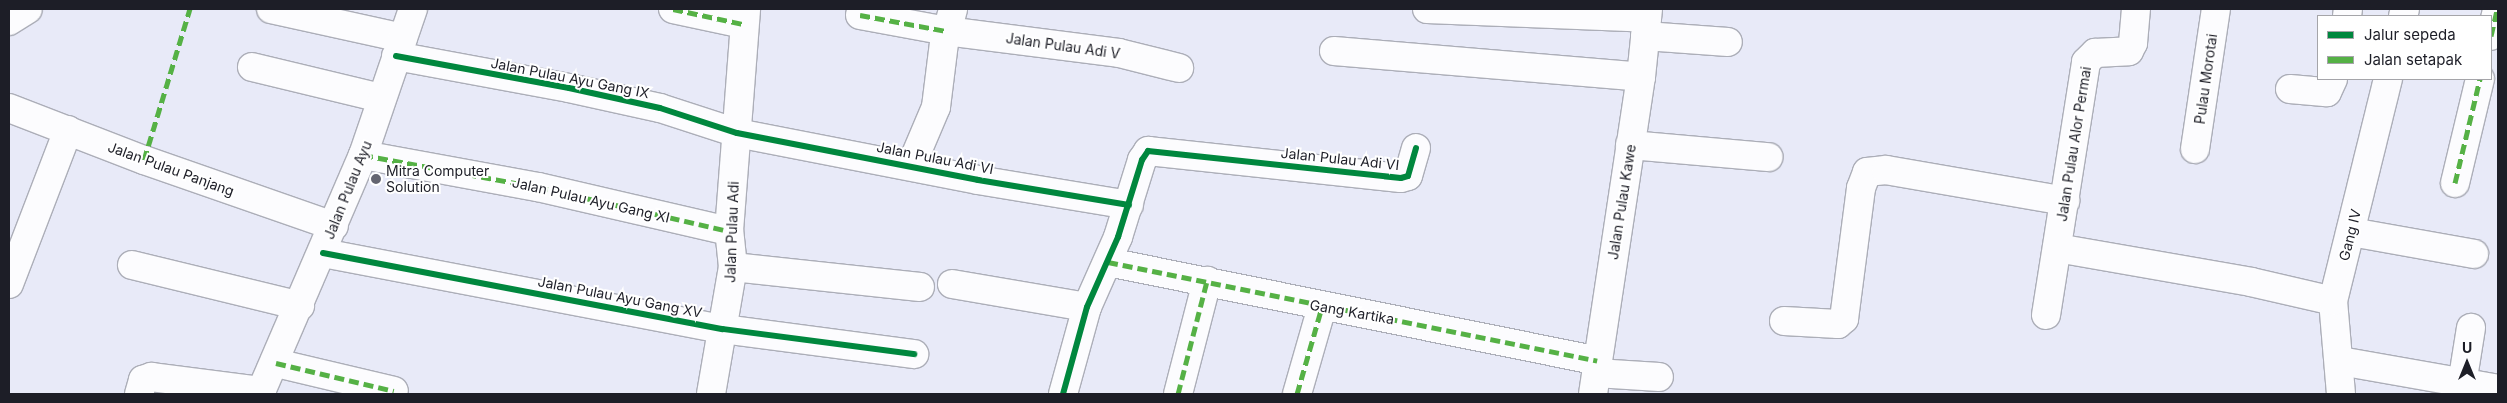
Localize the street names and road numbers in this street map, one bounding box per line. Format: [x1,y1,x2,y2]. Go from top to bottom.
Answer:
street label: Jalan Pulau Adi V [1005,30,1121,62]
street label: Pulau Morotai [2191,33,2221,125]
street label: Jalan Pulau Ayu Gang IX [489,54,651,102]
street label: Jalan Pulau Alor Permai [2053,65,2095,223]
street label: Jalan Pulau Panjang [106,138,236,200]
street label: Jalan Pulau Ayu [321,138,375,242]
street label: Jalan Pulau Adi VI [875,138,995,178]
street label: Jalan Pulau Kawe [1605,143,1639,261]
street label: Jalan Pulau Adi VI [1280,144,1400,174]
street label: Jalan Pulau Ayu Gang XI [511,174,671,226]
street label: Jalan Pulau Adi [722,181,742,283]
street label: Gang IV [2335,207,2365,263]
street label: Jalan Pulau Ayu Gang XV [536,273,704,321]
street label: Gang Kartika [1309,296,1395,328]

